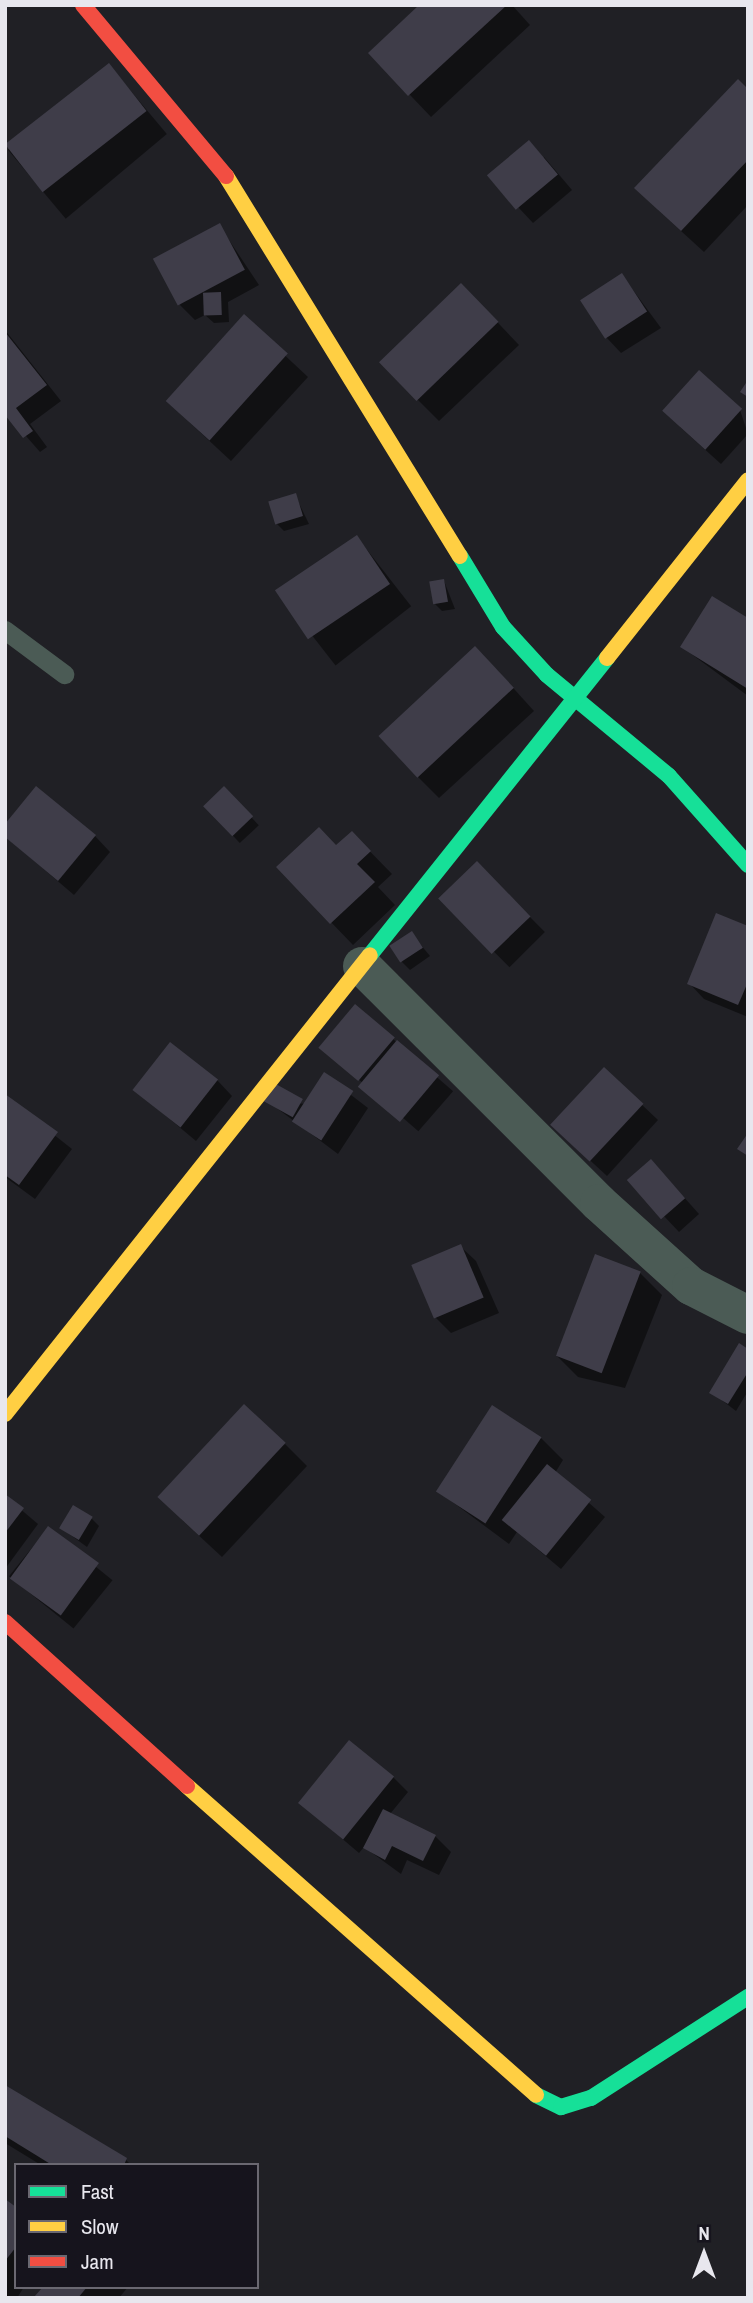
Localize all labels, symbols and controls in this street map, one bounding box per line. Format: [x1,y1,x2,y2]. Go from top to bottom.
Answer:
legend [14,2163,259,2289]
text: Fast [81,2177,114,2206]
text: Slow [81,2212,118,2241]
north arrow [669,2219,739,2289]
text: N [698,2220,710,2246]
text: Jam [81,2247,114,2276]

